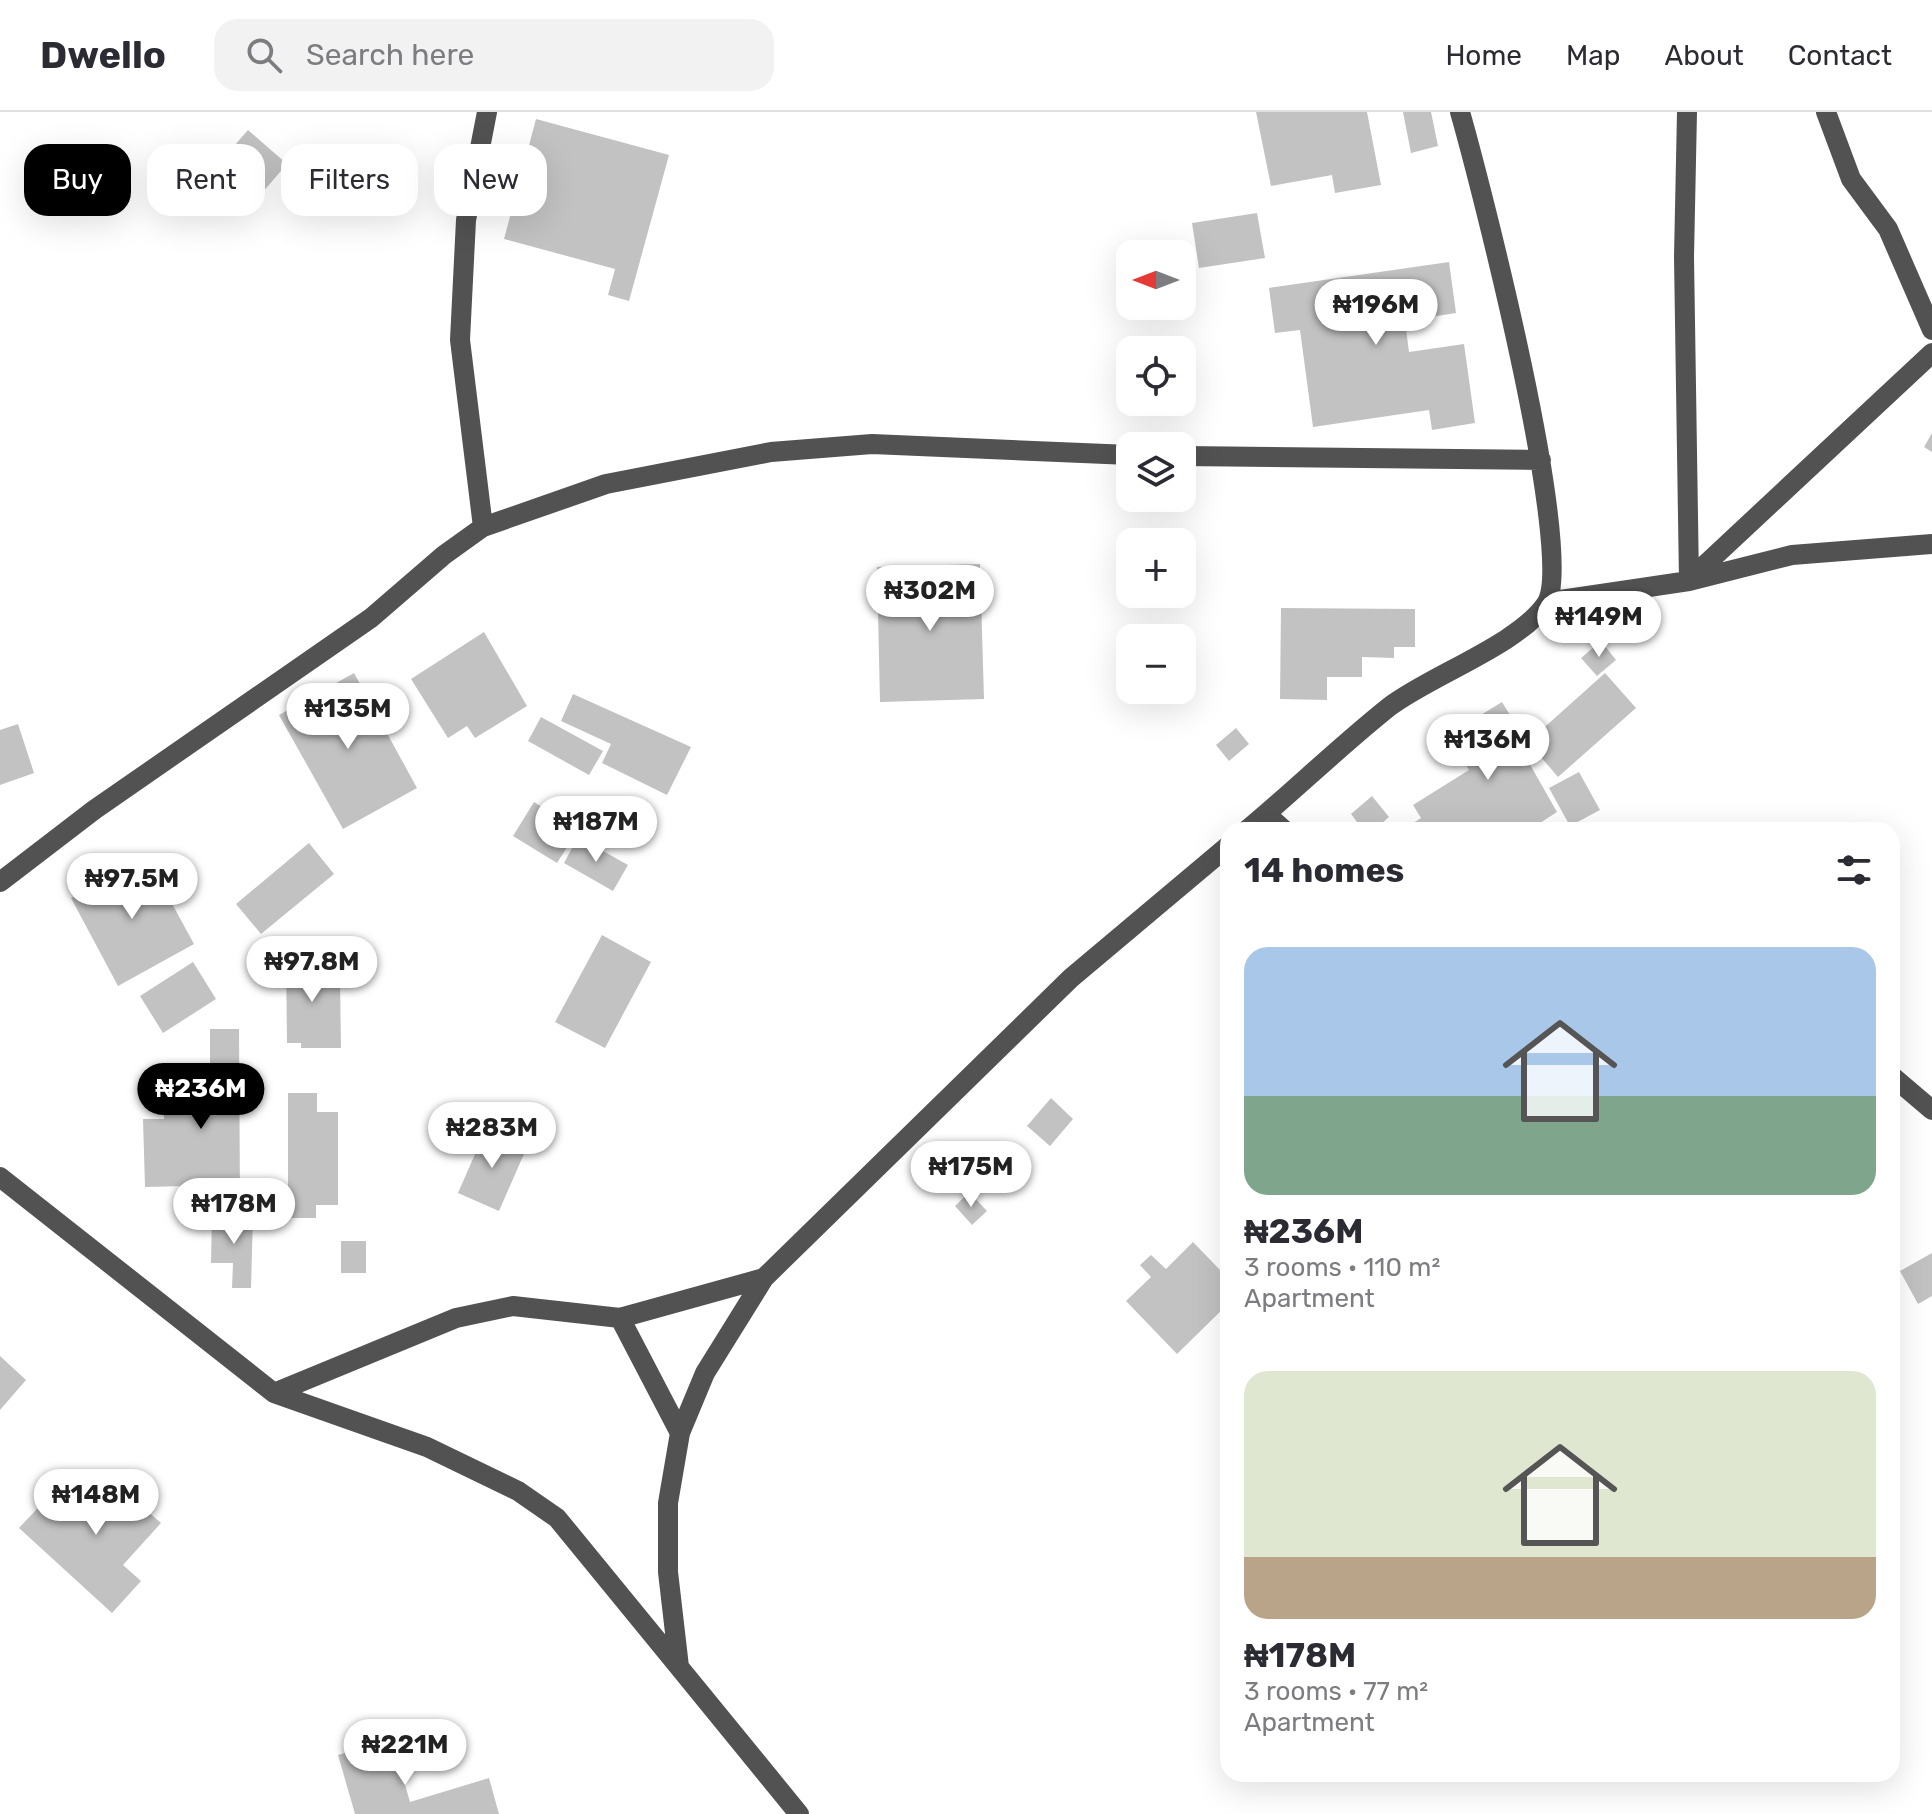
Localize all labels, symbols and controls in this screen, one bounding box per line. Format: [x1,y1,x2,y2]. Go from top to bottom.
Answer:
search box [214,19,774,91]
text: Dwello [40,32,166,78]
icon: search [242,33,286,77]
text: Search here [306,37,474,73]
text: Home [1445,39,1522,72]
text: Map [1566,39,1620,72]
text: About [1664,39,1744,72]
text: Contact [1788,39,1892,72]
chip: Buy [24,144,131,216]
chip: Rent [147,144,265,216]
chip: Filters [281,144,418,216]
chip: New [434,144,547,216]
north arrow [1116,240,1196,320]
map controls [1116,240,1196,704]
pin: ₦196M [1320,279,1432,347]
text: ₦196M [1333,289,1419,320]
button: locate [1116,336,1196,416]
button: layers [1116,432,1196,512]
button: + [1116,528,1196,608]
pin: ₦302M [874,565,986,633]
text: ₦302M [884,575,976,606]
pin: ₦149M [1543,591,1655,659]
text: ₦149M [1555,601,1643,632]
button: − [1116,624,1196,704]
pin: ₦135M [292,683,404,751]
text: ₦135M [304,693,392,724]
pin: ₦136M [1432,714,1544,782]
text: ₦136M [1444,724,1532,755]
pin: ₦187M [540,796,652,864]
text: ₦187M [553,806,639,837]
icon: filters [1832,848,1876,892]
text: 14 homes [1244,850,1404,891]
pin: ₦97.5M [67,853,197,921]
text: ₦97.5M [85,863,179,894]
pin: ₦97.8M [247,936,377,1004]
text: ₦97.8M [264,946,360,977]
icon: home [1488,999,1632,1143]
pin: ₦236M [145,1063,257,1131]
text: ₦236M [155,1073,247,1104]
pin: ₦283M [436,1102,548,1170]
text: ₦283M [446,1112,538,1143]
pin: ₦175M [915,1141,1027,1209]
text: ₦175M [929,1151,1013,1182]
pin: ₦178M [178,1178,290,1246]
text: ₦178M [191,1188,277,1219]
text: ₦236M [1244,1211,1363,1252]
text: 3 rooms · 110 m² [1244,1252,1440,1283]
text: Apartment [1244,1283,1375,1314]
icon: home [1488,1423,1632,1567]
pin: ₦148M [40,1469,152,1537]
text: ₦148M [52,1479,140,1510]
text: ₦178M [1244,1635,1356,1676]
text: 3 rooms · 77 m² [1244,1676,1428,1707]
text: Apartment [1244,1707,1375,1738]
pin: ₦221M [349,1719,461,1787]
text: ₦221M [361,1729,449,1760]

